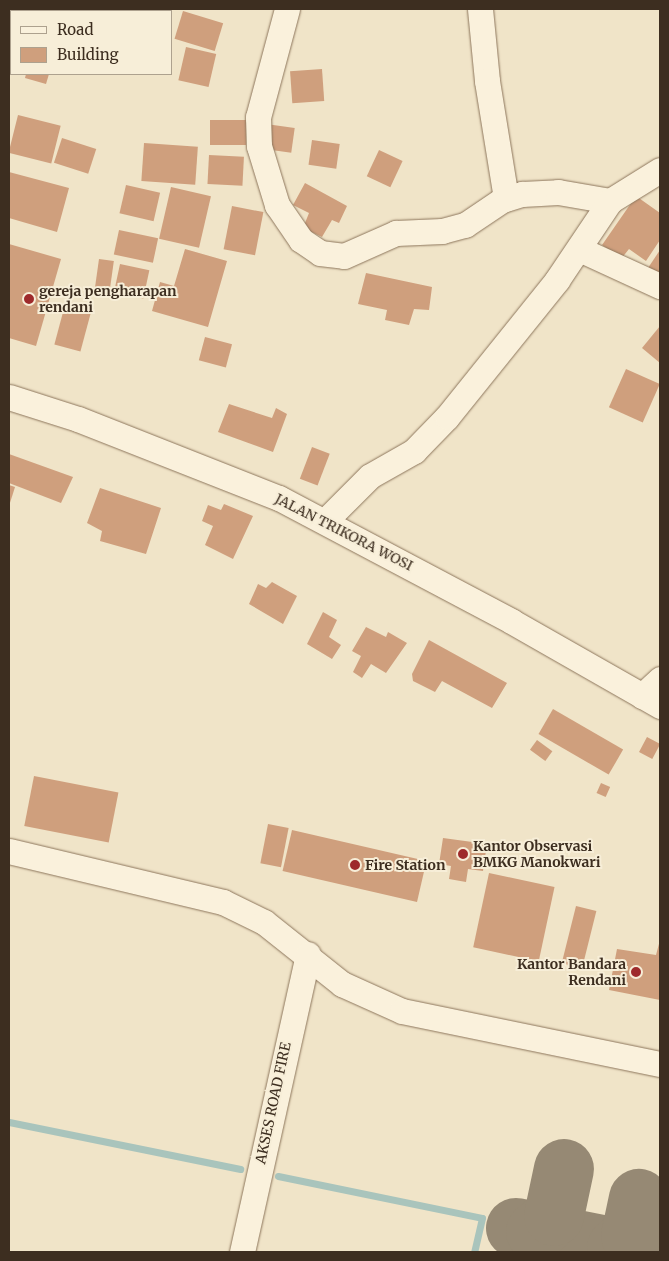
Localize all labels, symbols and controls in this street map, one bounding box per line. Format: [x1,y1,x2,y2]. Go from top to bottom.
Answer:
legend [10,10,172,75]
text: Road [57,20,93,39]
text: Building [57,45,119,64]
place label: gereja pengharapan rendani [39,283,177,316]
marker: gereja pengharapan rendani [23,293,35,305]
street label: JALAN TRIKORA WOSI [272,490,416,574]
place label: Kantor Observasi BMKG Manokwari [473,838,601,870]
marker: Kantor Observasi BMKG Manokwari [457,848,469,860]
place label: Fire Station [365,857,445,873]
marker: Fire Station [349,859,361,871]
place label: Kantor Bandara Rendani [517,956,626,989]
marker: Kantor Bandara Rendani [630,966,642,978]
street label: AKSES ROAD FIRE [252,1041,294,1165]

